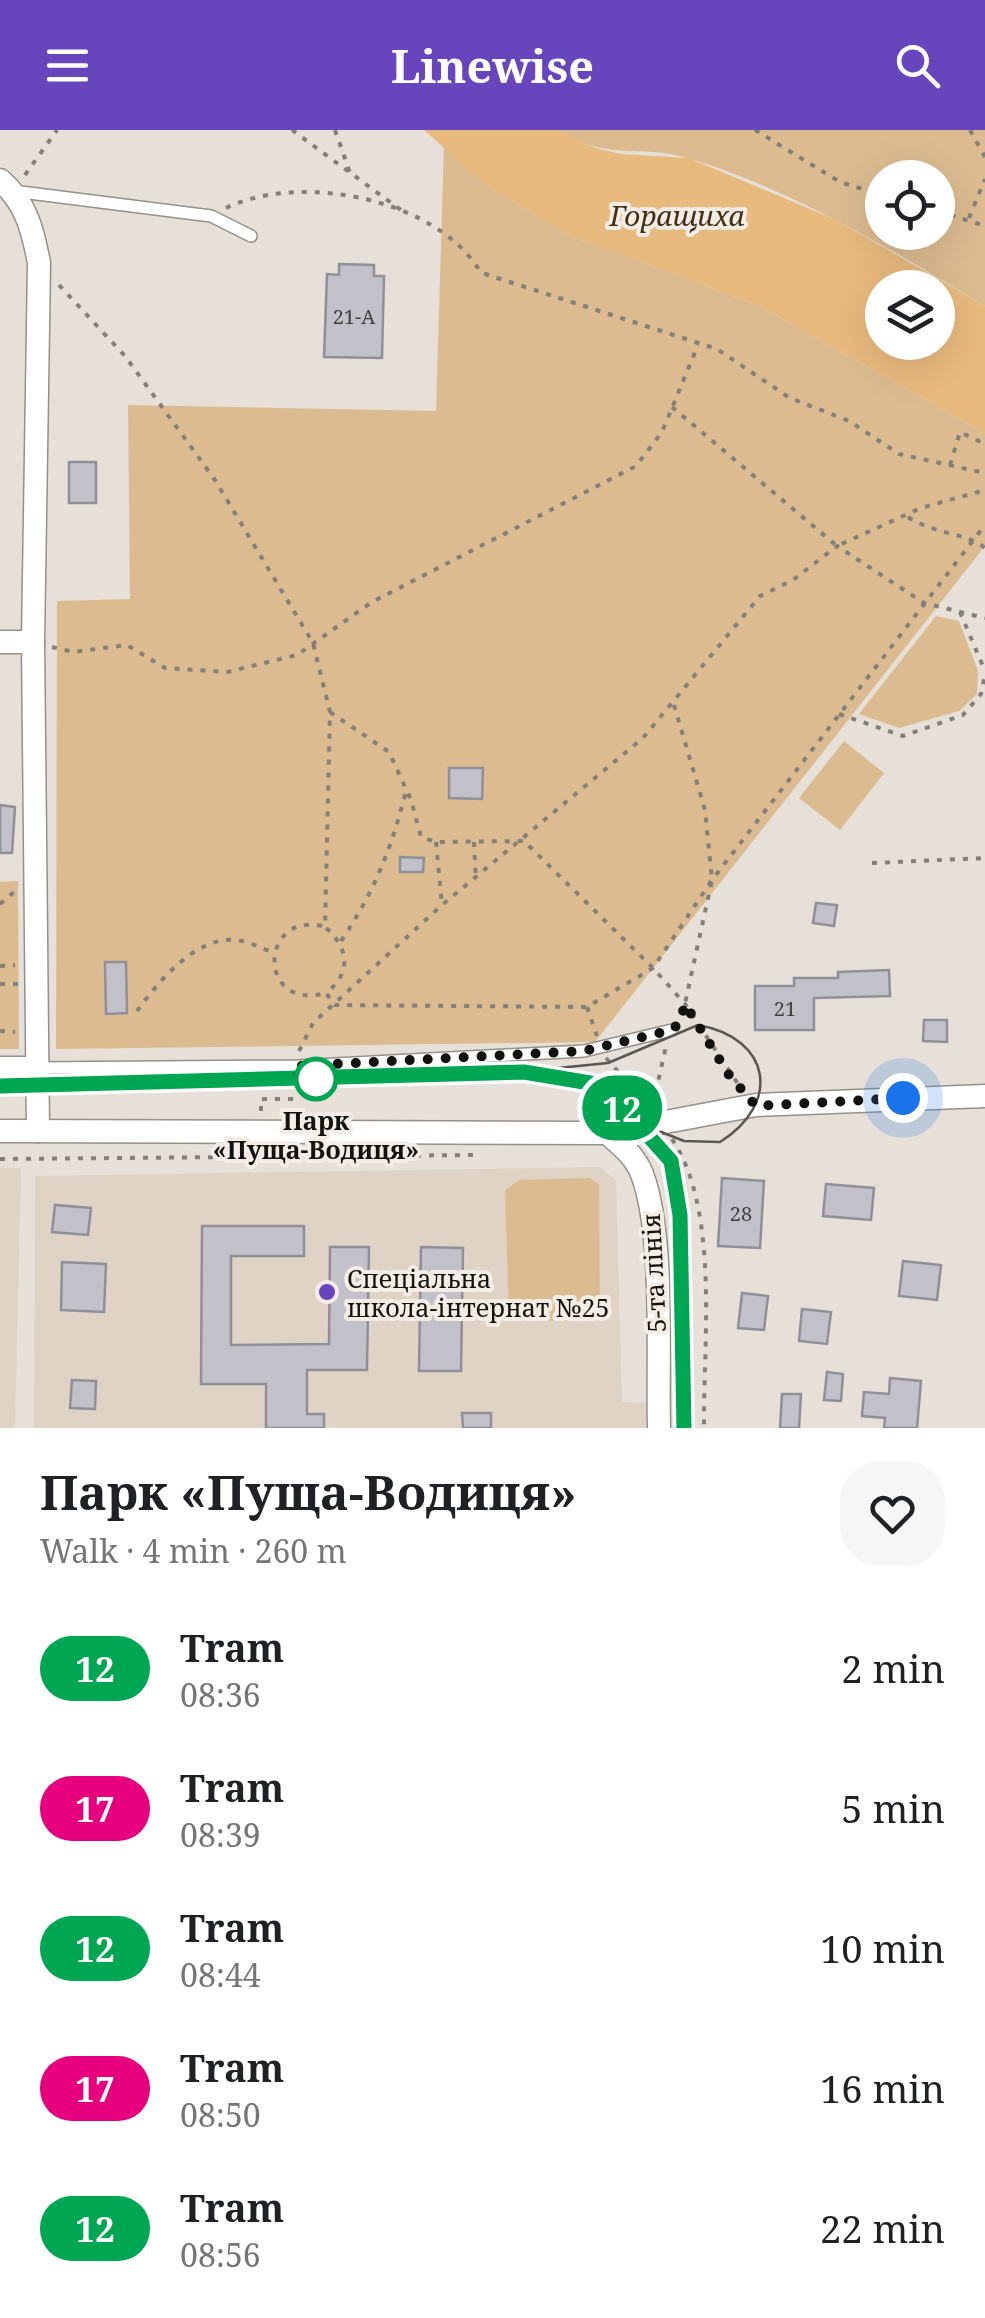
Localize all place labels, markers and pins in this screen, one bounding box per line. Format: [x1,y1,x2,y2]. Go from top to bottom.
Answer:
marker: Парк «Пуща-Водиця» [295,1058,337,1100]
place label: Парк «Пуща-Водиця» [213,1103,419,1166]
place label: Спеціальна школа-інтернат №25 [347,1261,609,1324]
marker: Спеціальна школа-інтернат №25 [316,1281,338,1303]

